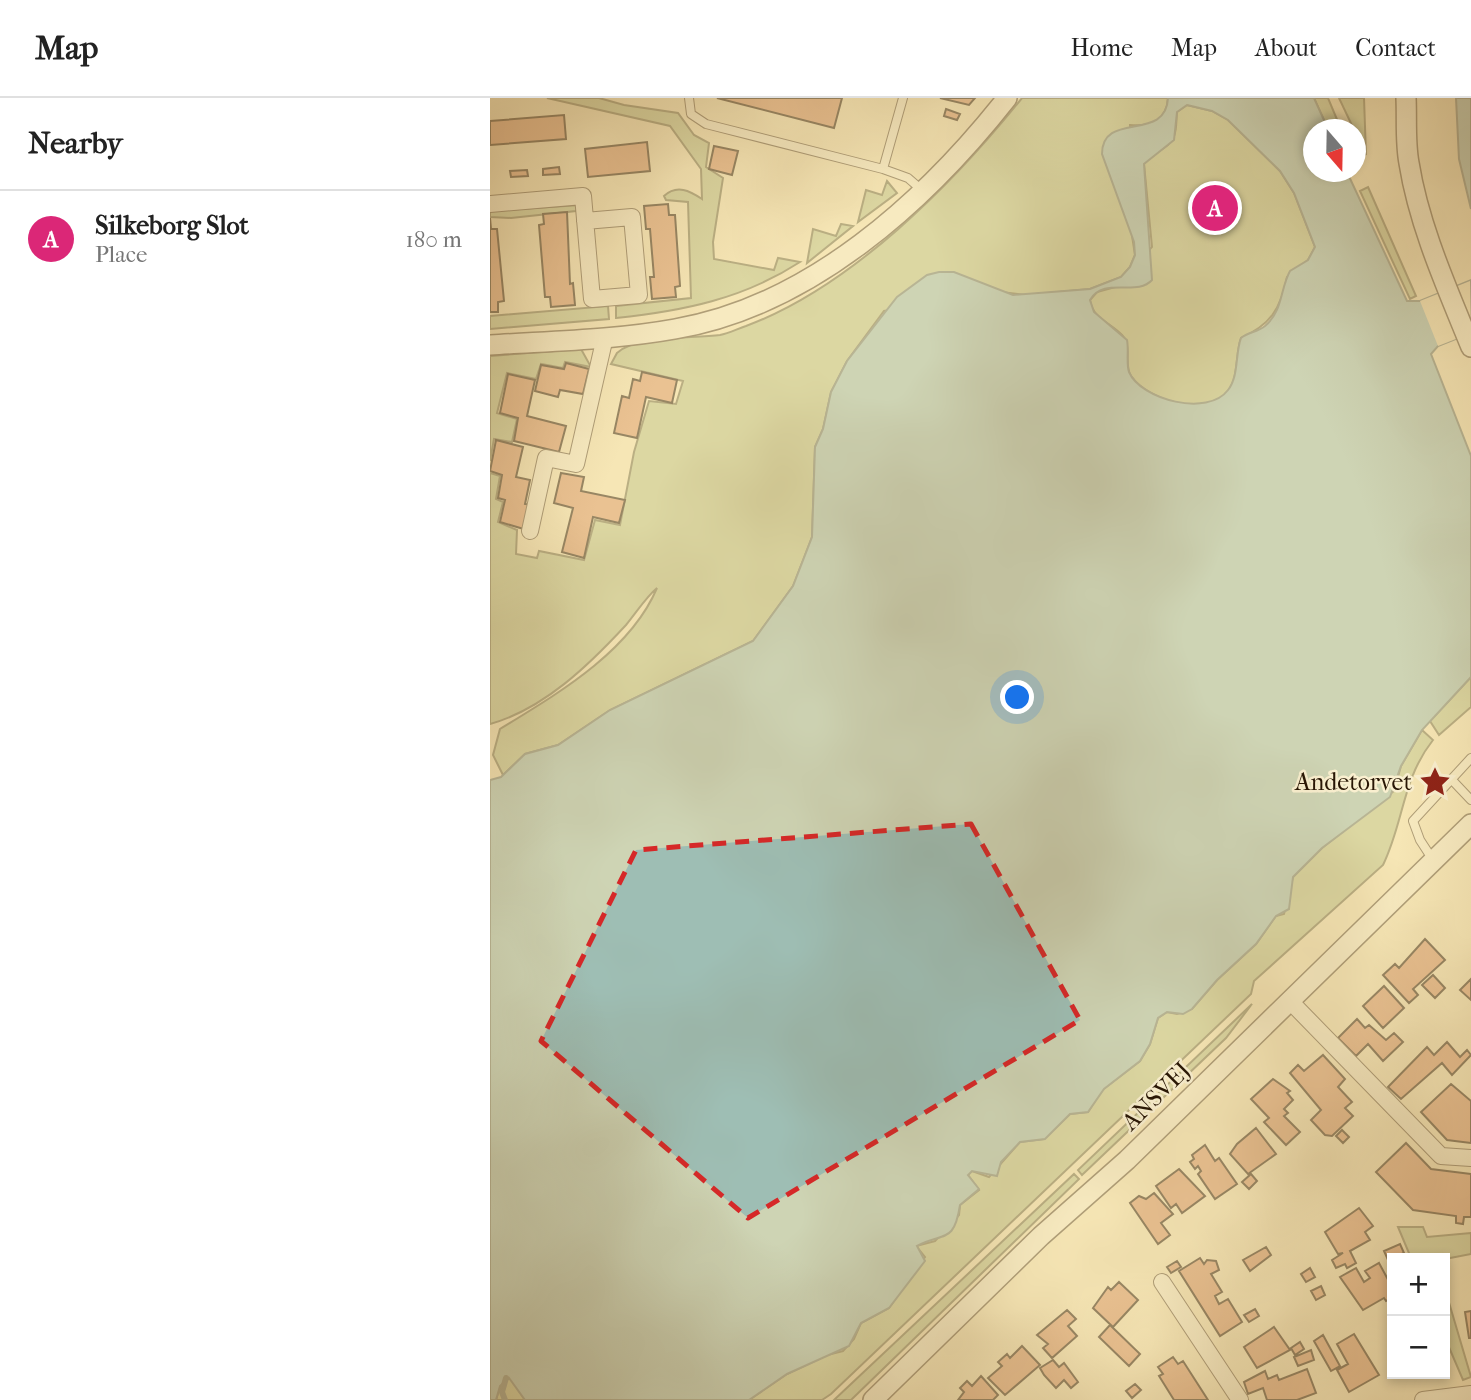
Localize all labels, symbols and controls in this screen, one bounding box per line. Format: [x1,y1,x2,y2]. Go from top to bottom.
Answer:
text: Map [35,29,98,68]
text: Home [1071,34,1133,62]
text: Map [1171,34,1217,62]
text: About [1255,34,1317,62]
text: Contact [1355,34,1436,62]
north arrow [1303,119,1366,182]
text: Nearby [28,126,123,161]
pin: A [1192,182,1238,234]
text: Silkeborg Slot [95,210,249,241]
text: A [44,226,58,253]
text: 180 m [405,226,462,253]
text: Place [95,241,147,268]
your location [1000,680,1034,714]
place icon: Andetorvet [1418,765,1452,799]
place label: Andetorvet [1294,768,1412,796]
street label: ANSVEJ [1115,1056,1196,1137]
map controls [1387,1253,1450,1379]
button: + [1387,1253,1450,1316]
button: − [1387,1316,1450,1379]

